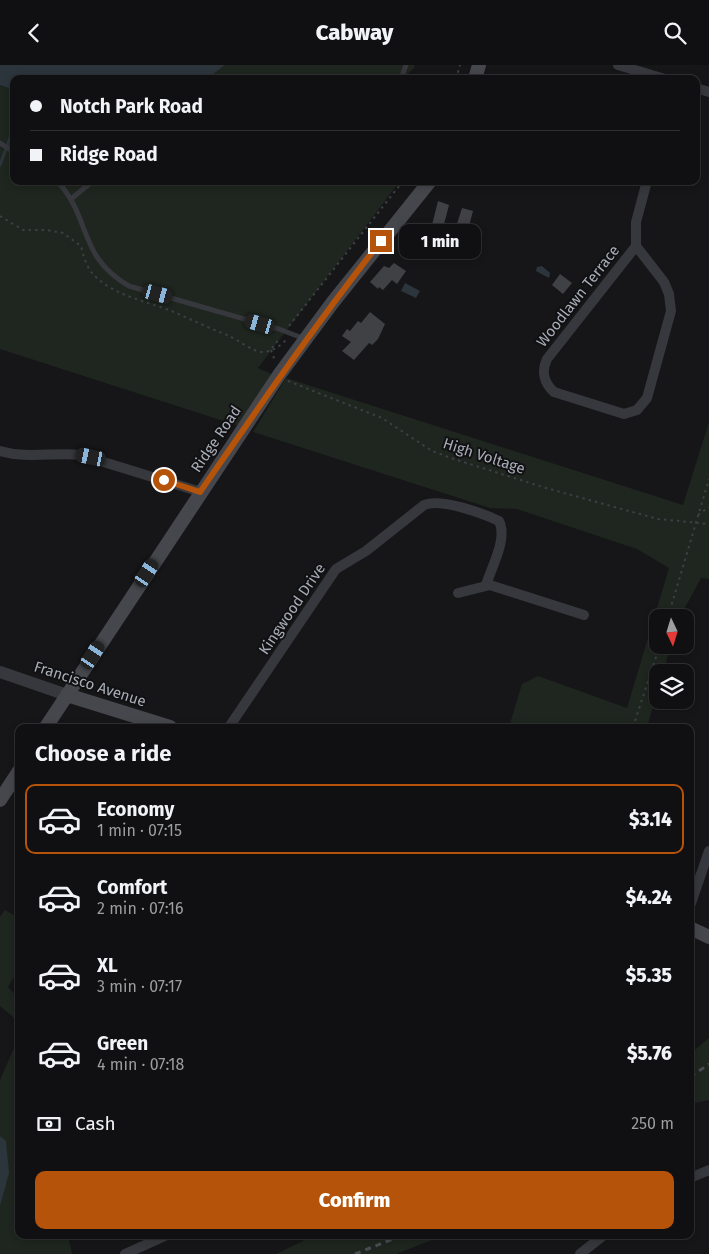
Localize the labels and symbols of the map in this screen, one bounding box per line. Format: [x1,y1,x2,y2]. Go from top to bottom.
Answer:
callout: 1 min [398,223,481,259]
route end [370,230,392,252]
street label: Woodlawn Terrace [533,242,623,350]
car [141,283,174,305]
car [243,313,276,335]
street label: Ridge Road [187,402,245,476]
street label: High Voltage [441,434,527,478]
car [74,447,107,467]
route start [153,469,175,491]
car [132,556,161,590]
street label: Kingwood Drive [255,560,329,658]
north arrow [649,609,694,654]
car [78,638,107,672]
street label: Francisco Avenue [32,657,148,711]

